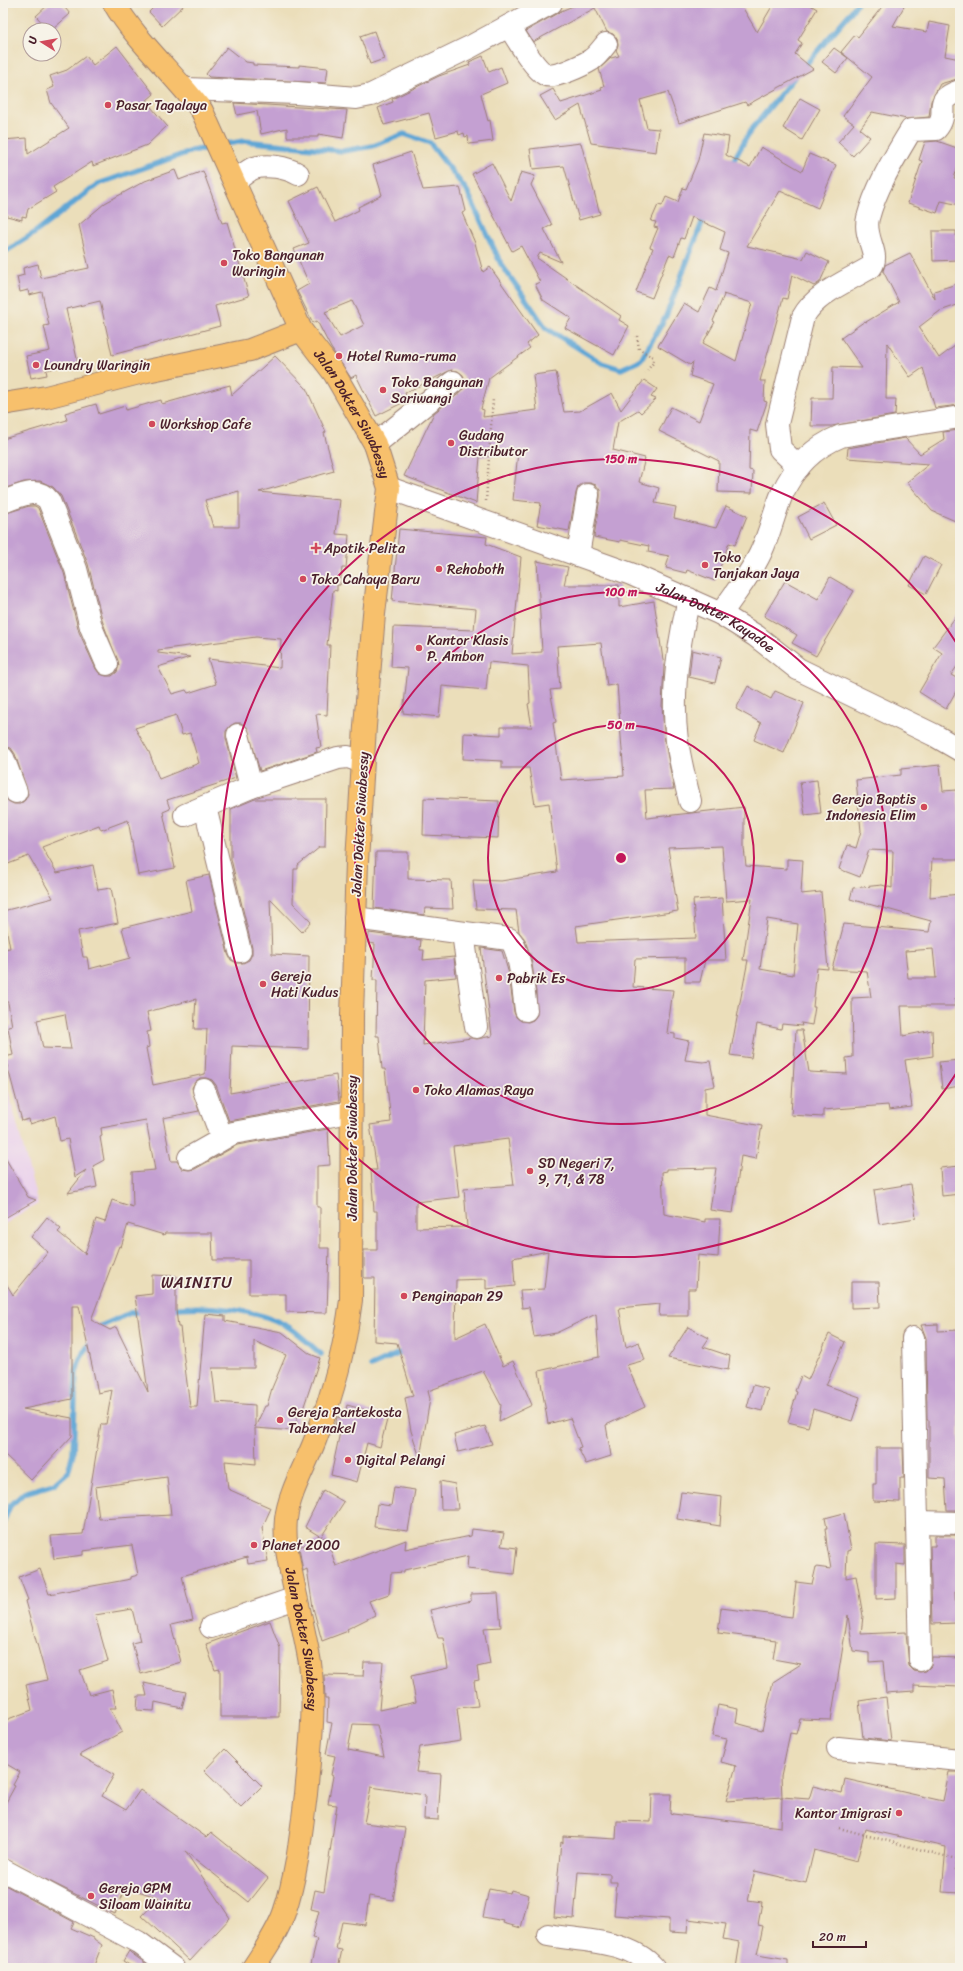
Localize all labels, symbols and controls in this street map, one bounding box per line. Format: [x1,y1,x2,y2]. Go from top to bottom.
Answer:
north arrow [22,22,62,62]
text: U [23,34,43,46]
place label: Pasar Tagalaya [116,93,207,118]
marker: Pasar Tagalaya [103,100,113,110]
place label: Toko Bangunan Waringin [232,243,325,284]
marker: Toko Bangunan Waringin [219,258,229,268]
street label: Jalan Dokter Siwabessy [307,343,398,482]
place label: Hotel Ruma-ruma [347,344,456,369]
marker: Hotel Ruma-ruma [334,351,344,361]
place label: Loundry Waringin [44,353,151,378]
marker: Loundry Waringin [31,360,41,370]
place label: Toko Bangunan Sariwangi [391,370,484,411]
marker: Toko Bangunan Sariwangi [378,385,388,395]
place label: Workshop Cafe [160,412,251,437]
marker: Workshop Cafe [147,419,157,429]
place label: Gudang Distributor [459,423,529,464]
marker: Gudang Distributor [446,438,456,448]
text: 150 m [605,448,638,470]
place label: Apotik Pelita [323,536,406,561]
marker: Apotik Pelita [311,543,321,553]
place label: Toko Tanjakan Jaya [713,545,800,586]
place label: Rehoboth [447,557,505,582]
marker: Toko Tanjakan Jaya [700,560,710,570]
marker: Rehoboth [434,564,444,574]
place label: Toko Cahaya Baru [311,567,420,592]
marker: Toko Cahaya Baru [298,574,308,584]
street label: Jalan Dokter Kayadoe [651,574,781,659]
text: 100 m [605,581,638,603]
place label: Kantor Klasis P. Ambon [427,628,509,669]
marker: Kantor Klasis P. Ambon [414,643,424,653]
text: 50 m [607,714,635,736]
street label: Jalan Dokter Siwabessy [344,750,376,898]
place label: Gereja Baptis Indonesia Elim [825,787,917,828]
marker: Gereja Baptis Indonesia Elim [919,802,929,812]
centre of rings [614,851,628,865]
place label: Gereja Hati Kudus [271,964,338,1005]
place label: Pabrik Es [507,966,566,991]
marker: Pabrik Es [494,973,504,983]
marker: Gereja Hati Kudus [258,979,268,989]
street label: Jalan Dokter Siwabessy [340,1075,365,1221]
place label: Toko Alamas Raya [424,1078,534,1103]
marker: Toko Alamas Raya [411,1085,421,1095]
place label: SD Negeri 7, 9, 71, & 78 [538,1151,615,1192]
marker: SD Negeri 7, 9, 71, & 78 [525,1166,535,1176]
district label: WAINITU [161,1268,233,1297]
place label: Penginapan 29 [412,1284,503,1309]
marker: Penginapan 29 [399,1291,409,1301]
place label: Gereja Pantekosta Tabernakel [288,1400,402,1441]
marker: Gereja Pantekosta Tabernakel [275,1415,285,1425]
place label: Digital Pelangi [356,1448,446,1473]
marker: Digital Pelangi [343,1455,353,1465]
place label: Planet 2000 [262,1533,340,1558]
marker: Planet 2000 [249,1540,259,1550]
street label: Jalan Dokter Siwabessy [278,1564,325,1712]
place label: Kantor Imigrasi [795,1801,892,1826]
marker: Kantor Imigrasi [894,1808,904,1818]
place label: Gereja GPM Siloam Wainitu [99,1876,191,1917]
marker: Gereja GPM Siloam Wainitu [86,1891,96,1901]
scale bar [813,1923,866,1949]
text: 20 m [819,1926,846,1948]

